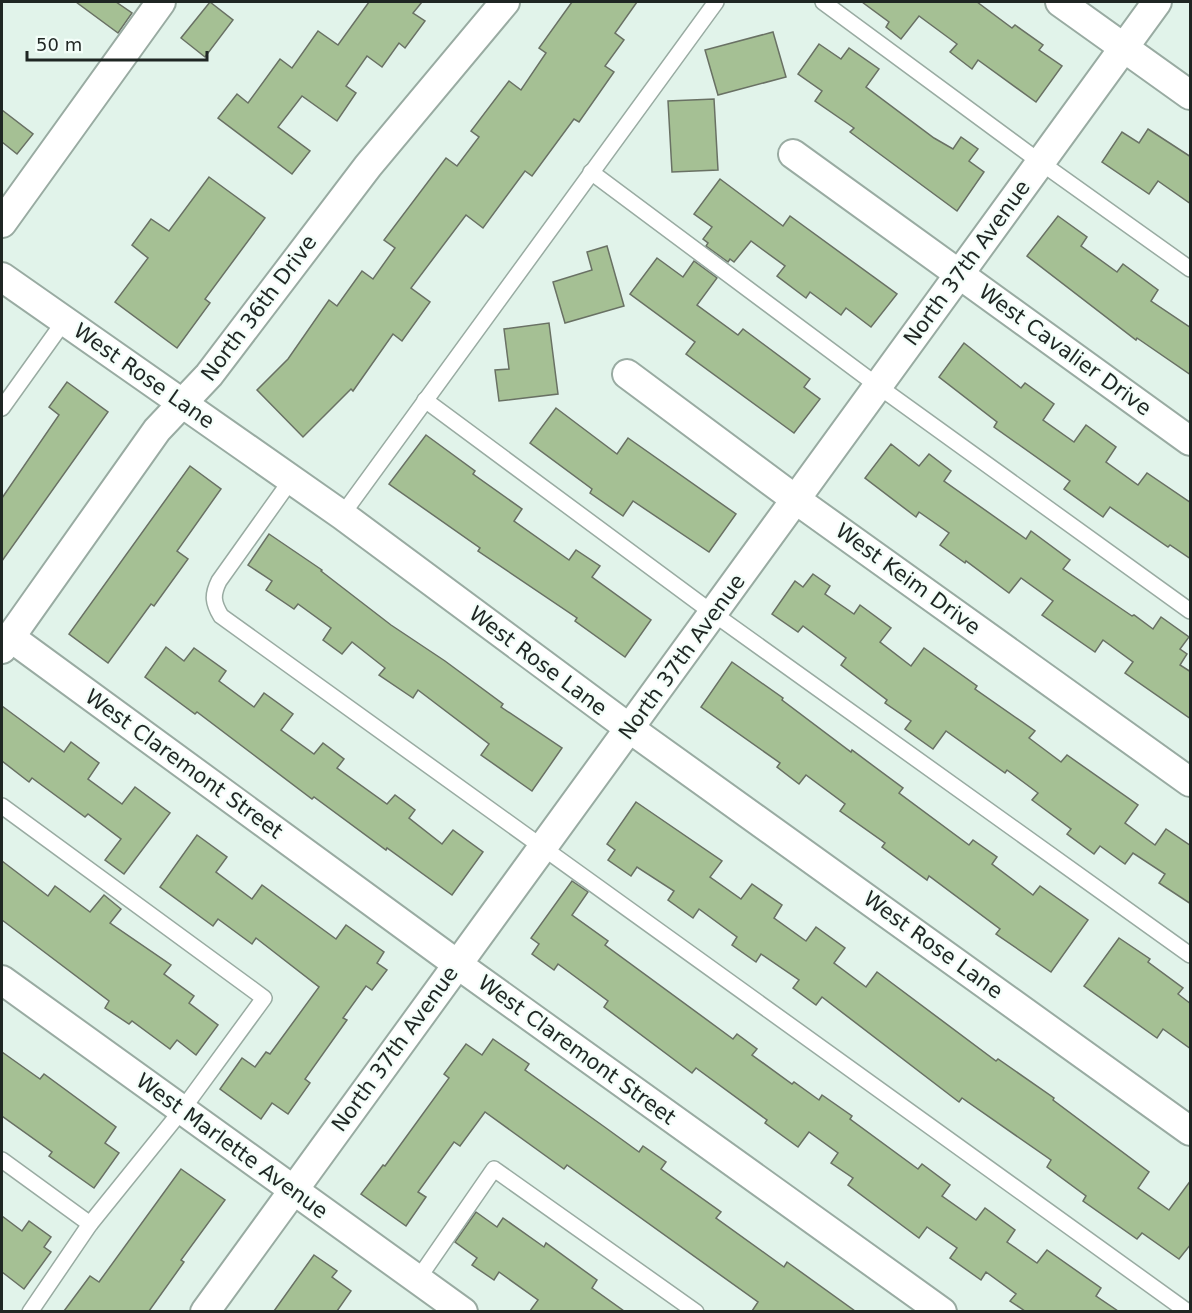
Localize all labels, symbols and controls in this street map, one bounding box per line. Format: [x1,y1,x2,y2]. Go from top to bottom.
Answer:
scale bar [27,24,207,62]
text: 50 m [36,34,82,55]
street label: North 37th Avenue [899,176,1035,350]
street label: North 36th Drive [196,230,322,386]
street label: West Cavalier Drive [974,279,1156,421]
street label: West Rose Lane [69,319,219,433]
street label: West Keim Drive [831,518,985,640]
street label: North 37th Avenue [614,570,750,744]
street label: West Rose Lane [464,601,612,721]
street label: West Claremont Street [81,684,287,844]
street label: West Rose Lane [859,886,1007,1004]
street label: North 37th Avenue [327,962,463,1136]
street label: West Claremont Street [474,970,680,1130]
street label: West Marlette Avenue [132,1068,332,1224]

